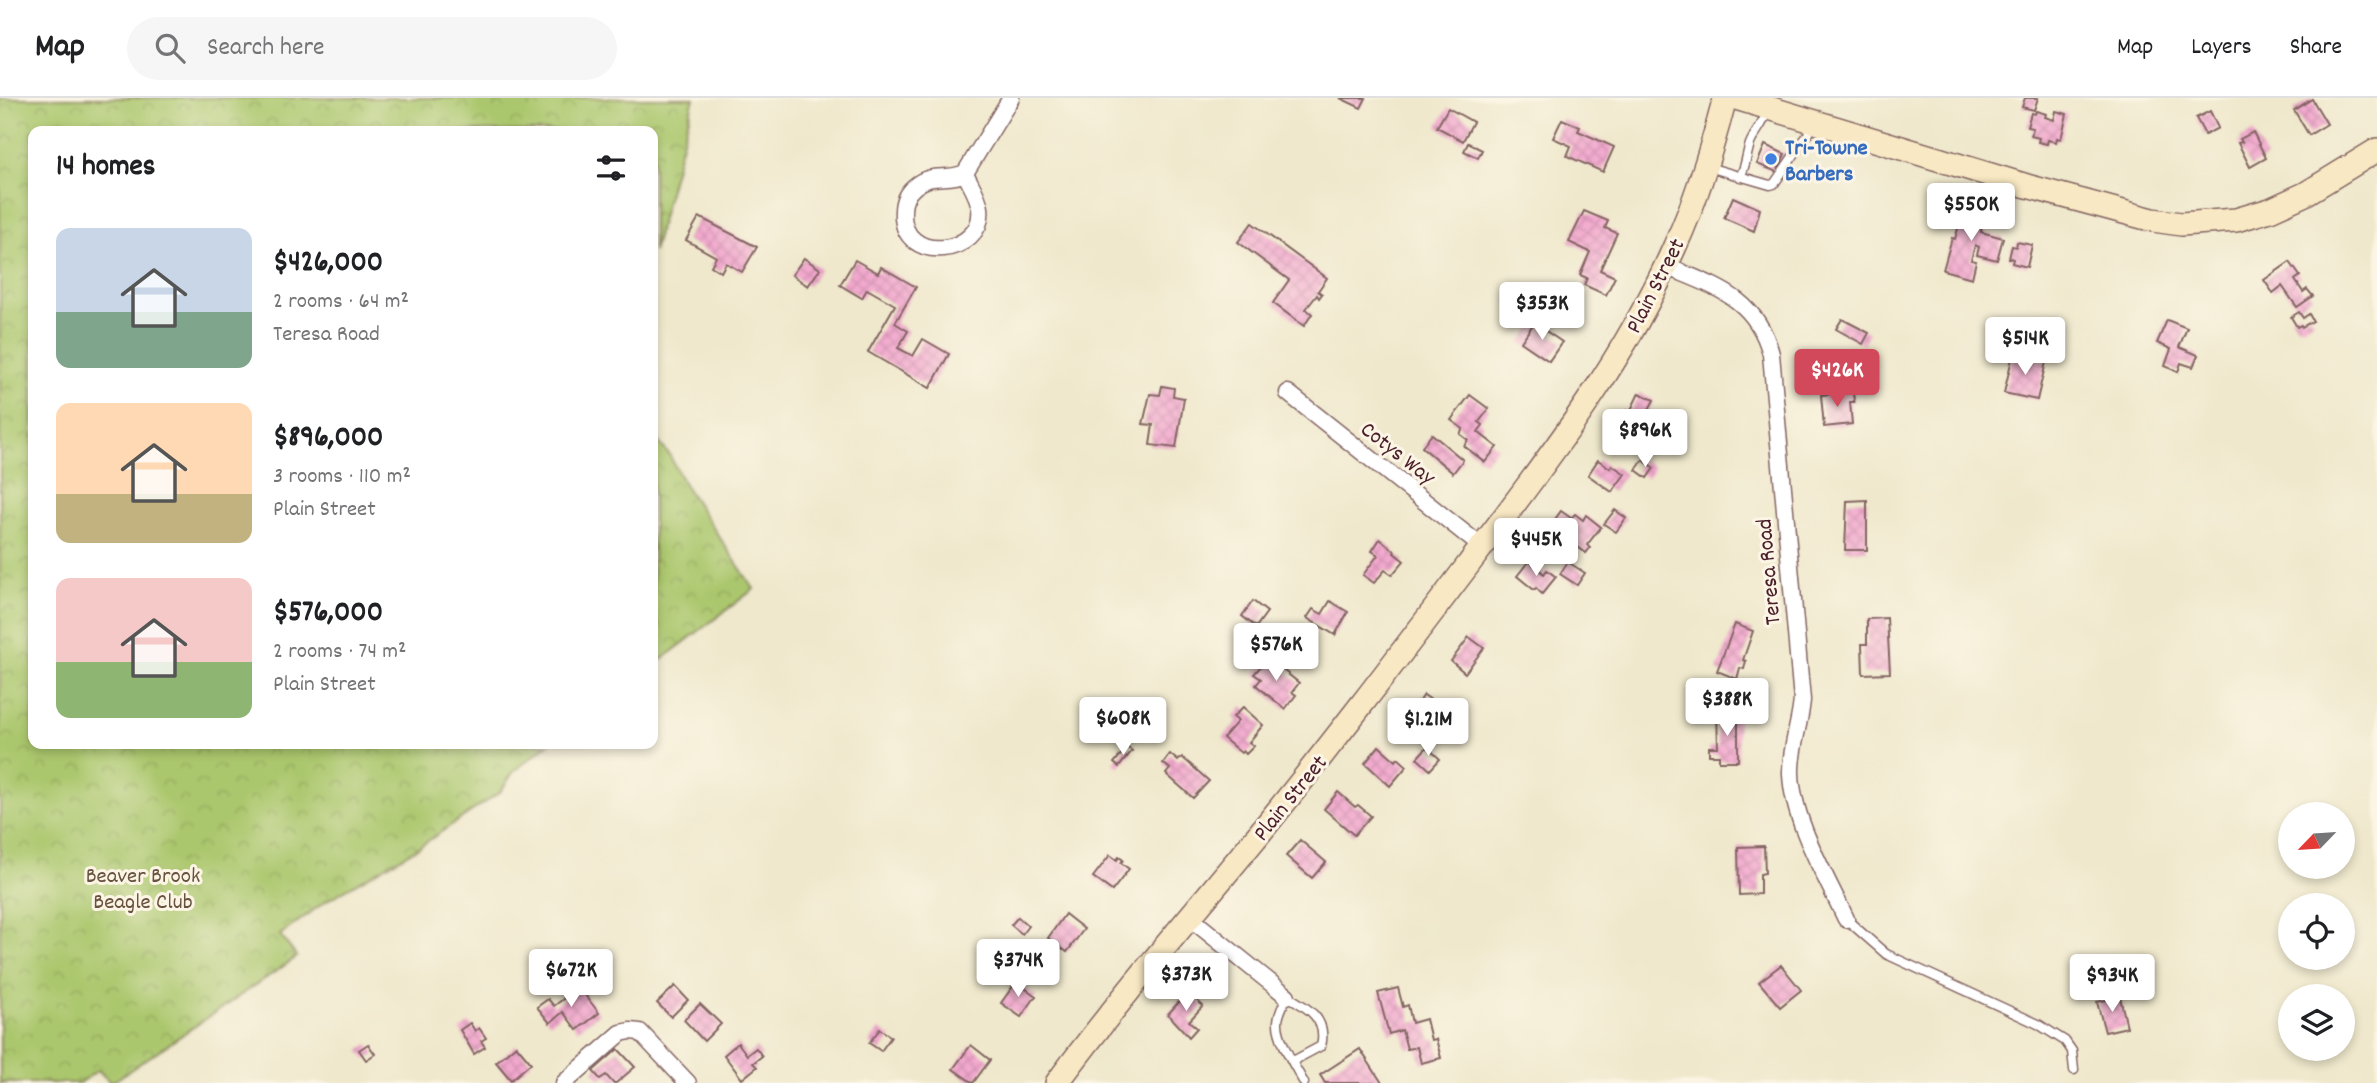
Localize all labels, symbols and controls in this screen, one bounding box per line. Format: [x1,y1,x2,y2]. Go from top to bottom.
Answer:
search box [127,17,617,80]
text: Map [35,25,85,72]
icon: search [151,29,189,67]
text: Search here [207,30,325,67]
text: Map [2117,31,2153,65]
text: Layers [2191,31,2252,65]
text: Share [2290,31,2342,65]
place label: Tri-Towne Barbers [1785,133,1868,192]
text: 14 homes [56,147,155,190]
icon: filters [592,149,630,187]
marker: Tri-Towne Barbers [1763,151,1779,167]
pin: $550K [1922,184,2020,243]
text: $550K [1943,189,1999,222]
street label: Plain Street [1619,233,1695,340]
text: $426,000 [273,243,383,286]
icon: home [112,256,196,340]
pin: $353K [1493,282,1591,342]
text: 2 rooms · 64 m² [273,286,409,319]
text: $353K [1515,288,1569,321]
pin: $514K [1976,317,2074,377]
text: Teresa Road [273,319,380,352]
text: $514K [2001,323,2049,356]
pin: $426K [1788,350,1886,409]
text: $426K [1810,355,1864,388]
pin: $896K [1596,410,1694,469]
street label: Cotys Way [1352,415,1442,495]
text: $896K [1618,415,1672,448]
text: $896,000 [273,418,383,461]
icon: home [112,431,196,515]
text: 3 rooms · 110 m² [273,461,411,494]
text: Plain Street [273,494,376,527]
street label: Teresa Road [1749,517,1792,626]
pin: $445K [1487,518,1585,578]
text: $445K [1510,524,1562,557]
text: $576,000 [273,593,383,636]
icon: home [112,606,196,690]
pin: $576K [1227,624,1325,683]
text: $576K [1249,629,1303,662]
text: 2 rooms · 74 m² [273,636,406,669]
text: Plain Street [273,669,376,702]
pin: $388K [1678,678,1776,738]
text: $388K [1702,684,1752,717]
pin: $608K [1074,698,1172,757]
pin: $1.21M [1371,698,1485,758]
text: $608K [1095,703,1151,736]
text: $1.21M [1403,704,1453,737]
street label: Plain Street [1247,749,1337,849]
north arrow [2278,802,2356,878]
map controls [2278,802,2355,1061]
park label: Beaver Brook Beagle Club [86,861,200,920]
button: locate [2278,893,2355,970]
pin: $374K [969,940,1067,999]
text: $374K [993,945,1043,978]
pin: $672K [522,950,620,1009]
pin: $373K [1137,954,1235,1013]
pin: $934K [2063,954,2161,1014]
text: $672K [545,955,597,988]
text: $373K [1160,959,1212,992]
text: $934K [2086,960,2138,993]
button: layers [2278,984,2355,1061]

